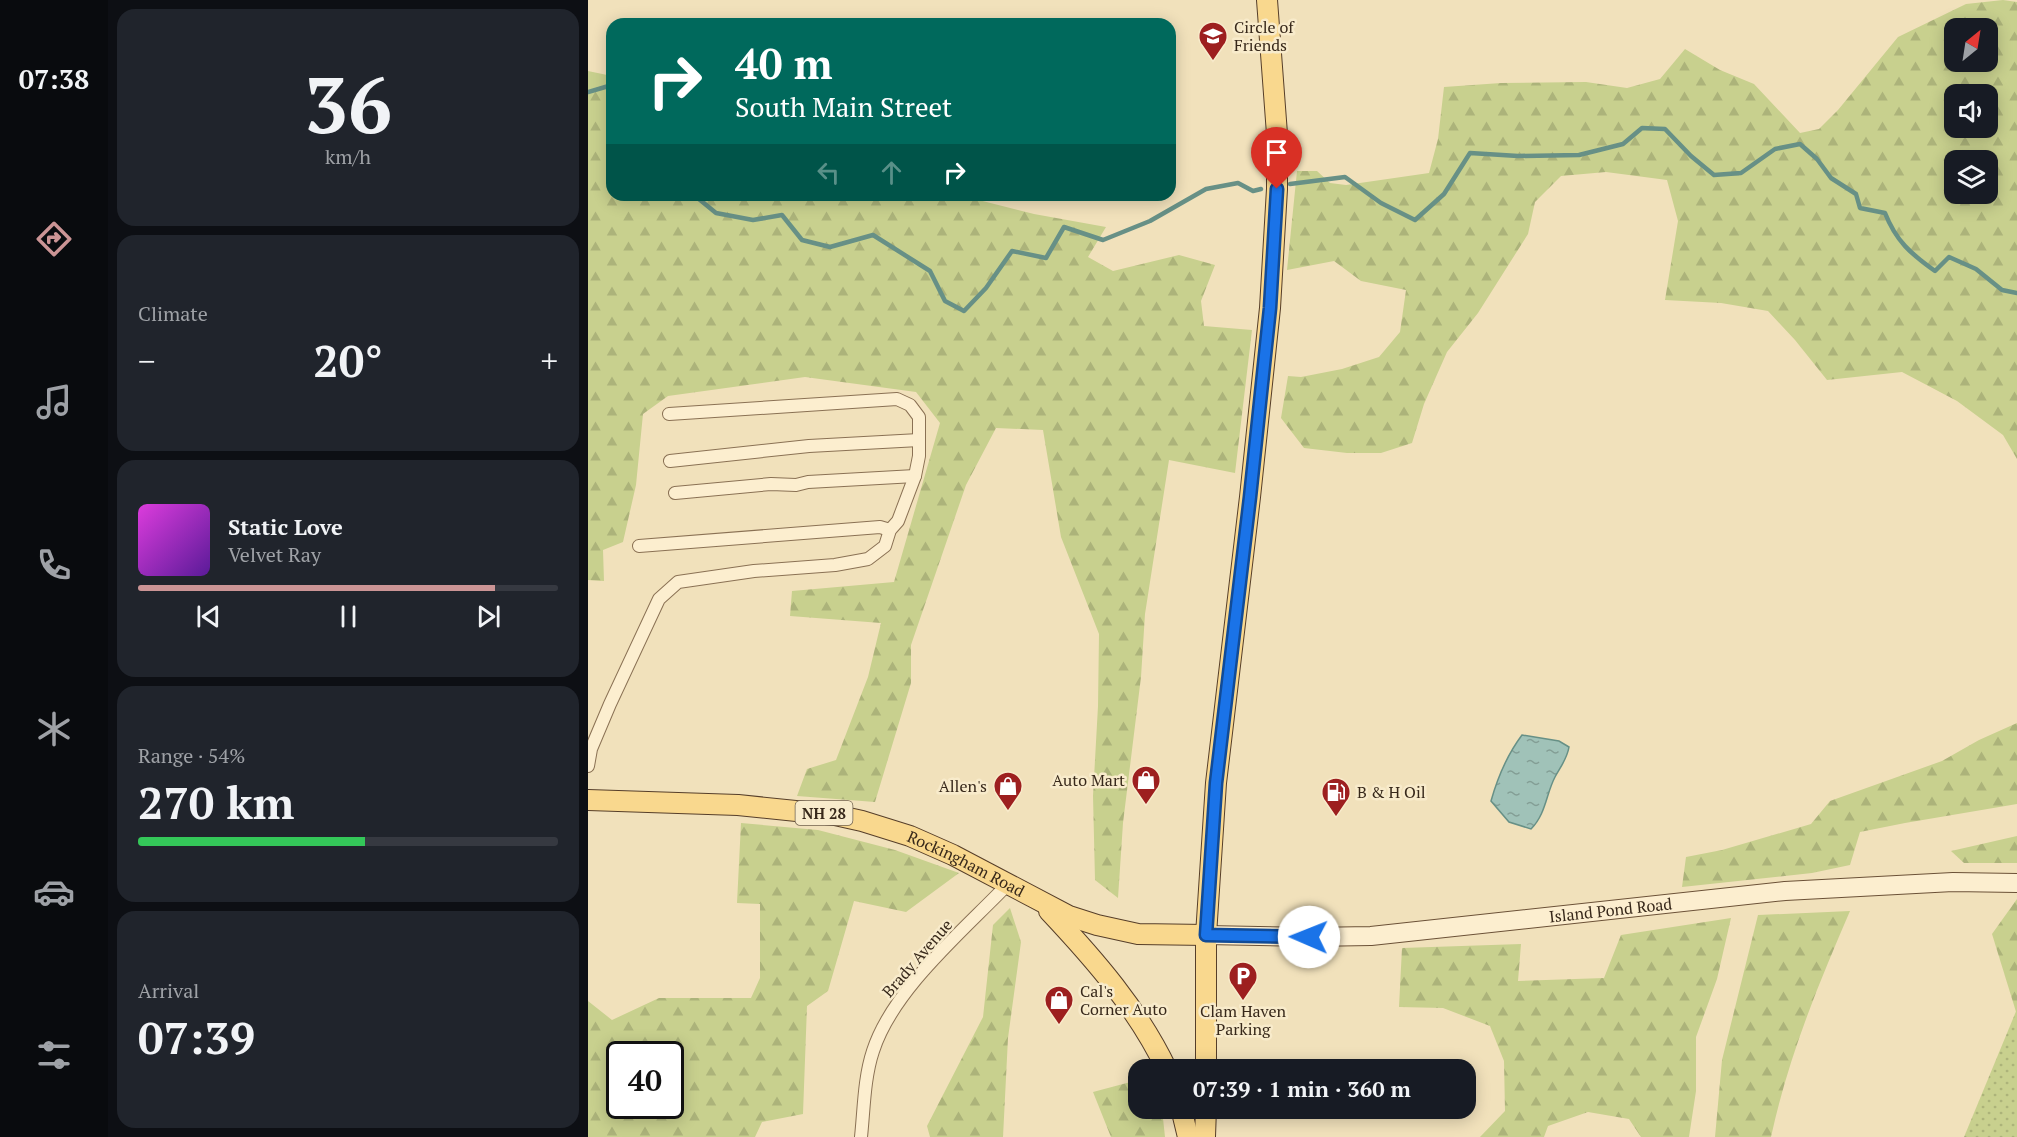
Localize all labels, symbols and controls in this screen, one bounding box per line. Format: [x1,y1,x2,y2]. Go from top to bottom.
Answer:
place label: Circle of Friends [1234,16,1295,56]
north arrow [1944,18,1998,72]
map controls [1944,18,1998,204]
school or university icon: Circle of Friends [1197,20,1229,62]
text: 40 m [735,35,833,91]
icon: right [636,42,714,120]
text: 36 [304,52,392,155]
text: 07:38 [19,61,89,97]
button: sound [1944,84,1998,138]
text: South Main Street [735,89,952,125]
pin [1251,127,1302,189]
icon: arrive [1260,136,1293,169]
text: km/h [325,143,371,170]
button: layers [1944,150,1998,204]
icon: left [812,156,845,189]
icon: ahead [875,156,908,189]
icon: right [938,156,971,189]
icon: directions [33,218,75,260]
text: Climate [138,300,208,327]
text: 20° [313,330,383,390]
text: − [138,339,156,382]
text: + [540,339,558,382]
icon: music [33,381,75,423]
text: Static Love [228,512,343,541]
text: Velvet Ray [228,541,321,568]
icon: phone [33,544,75,586]
icon: previous [192,600,225,633]
icon: pause [332,600,365,633]
icon: next [472,600,505,633]
icon: climate [33,708,75,750]
text: Range · 54% [138,742,245,769]
shop icon: Auto Mart [1130,764,1162,806]
place label: Auto Mart [1052,769,1125,791]
shop icon: Allen's [992,770,1024,812]
text: 270 km [138,772,294,832]
place label: Allen's [939,775,987,797]
fuel station icon: B & H Oil [1320,776,1352,818]
place label: B & H Oil [1357,781,1426,803]
road number: NH 28 [796,801,852,825]
street label: Rockingham Road [904,825,1029,902]
icon: car [33,871,75,913]
street label: Island Pond Road [1548,892,1673,928]
position arrow [1277,905,1341,969]
street label: Brady Avenue [877,914,957,1002]
parking icon: Clam Haven Parking [1227,960,1259,1002]
text: Arrival [138,977,199,1004]
place label: Cal's Corner Auto [1080,980,1167,1020]
shop icon: Cal's Corner Auto [1043,984,1075,1026]
place label: Clam Haven Parking [1200,1000,1286,1040]
text: 07:39 [138,1007,255,1067]
icon: filters [33,1034,75,1076]
speed limit sign: 40 [606,1041,684,1119]
text: 07:39 · 1 min · 360 m [1193,1074,1411,1103]

